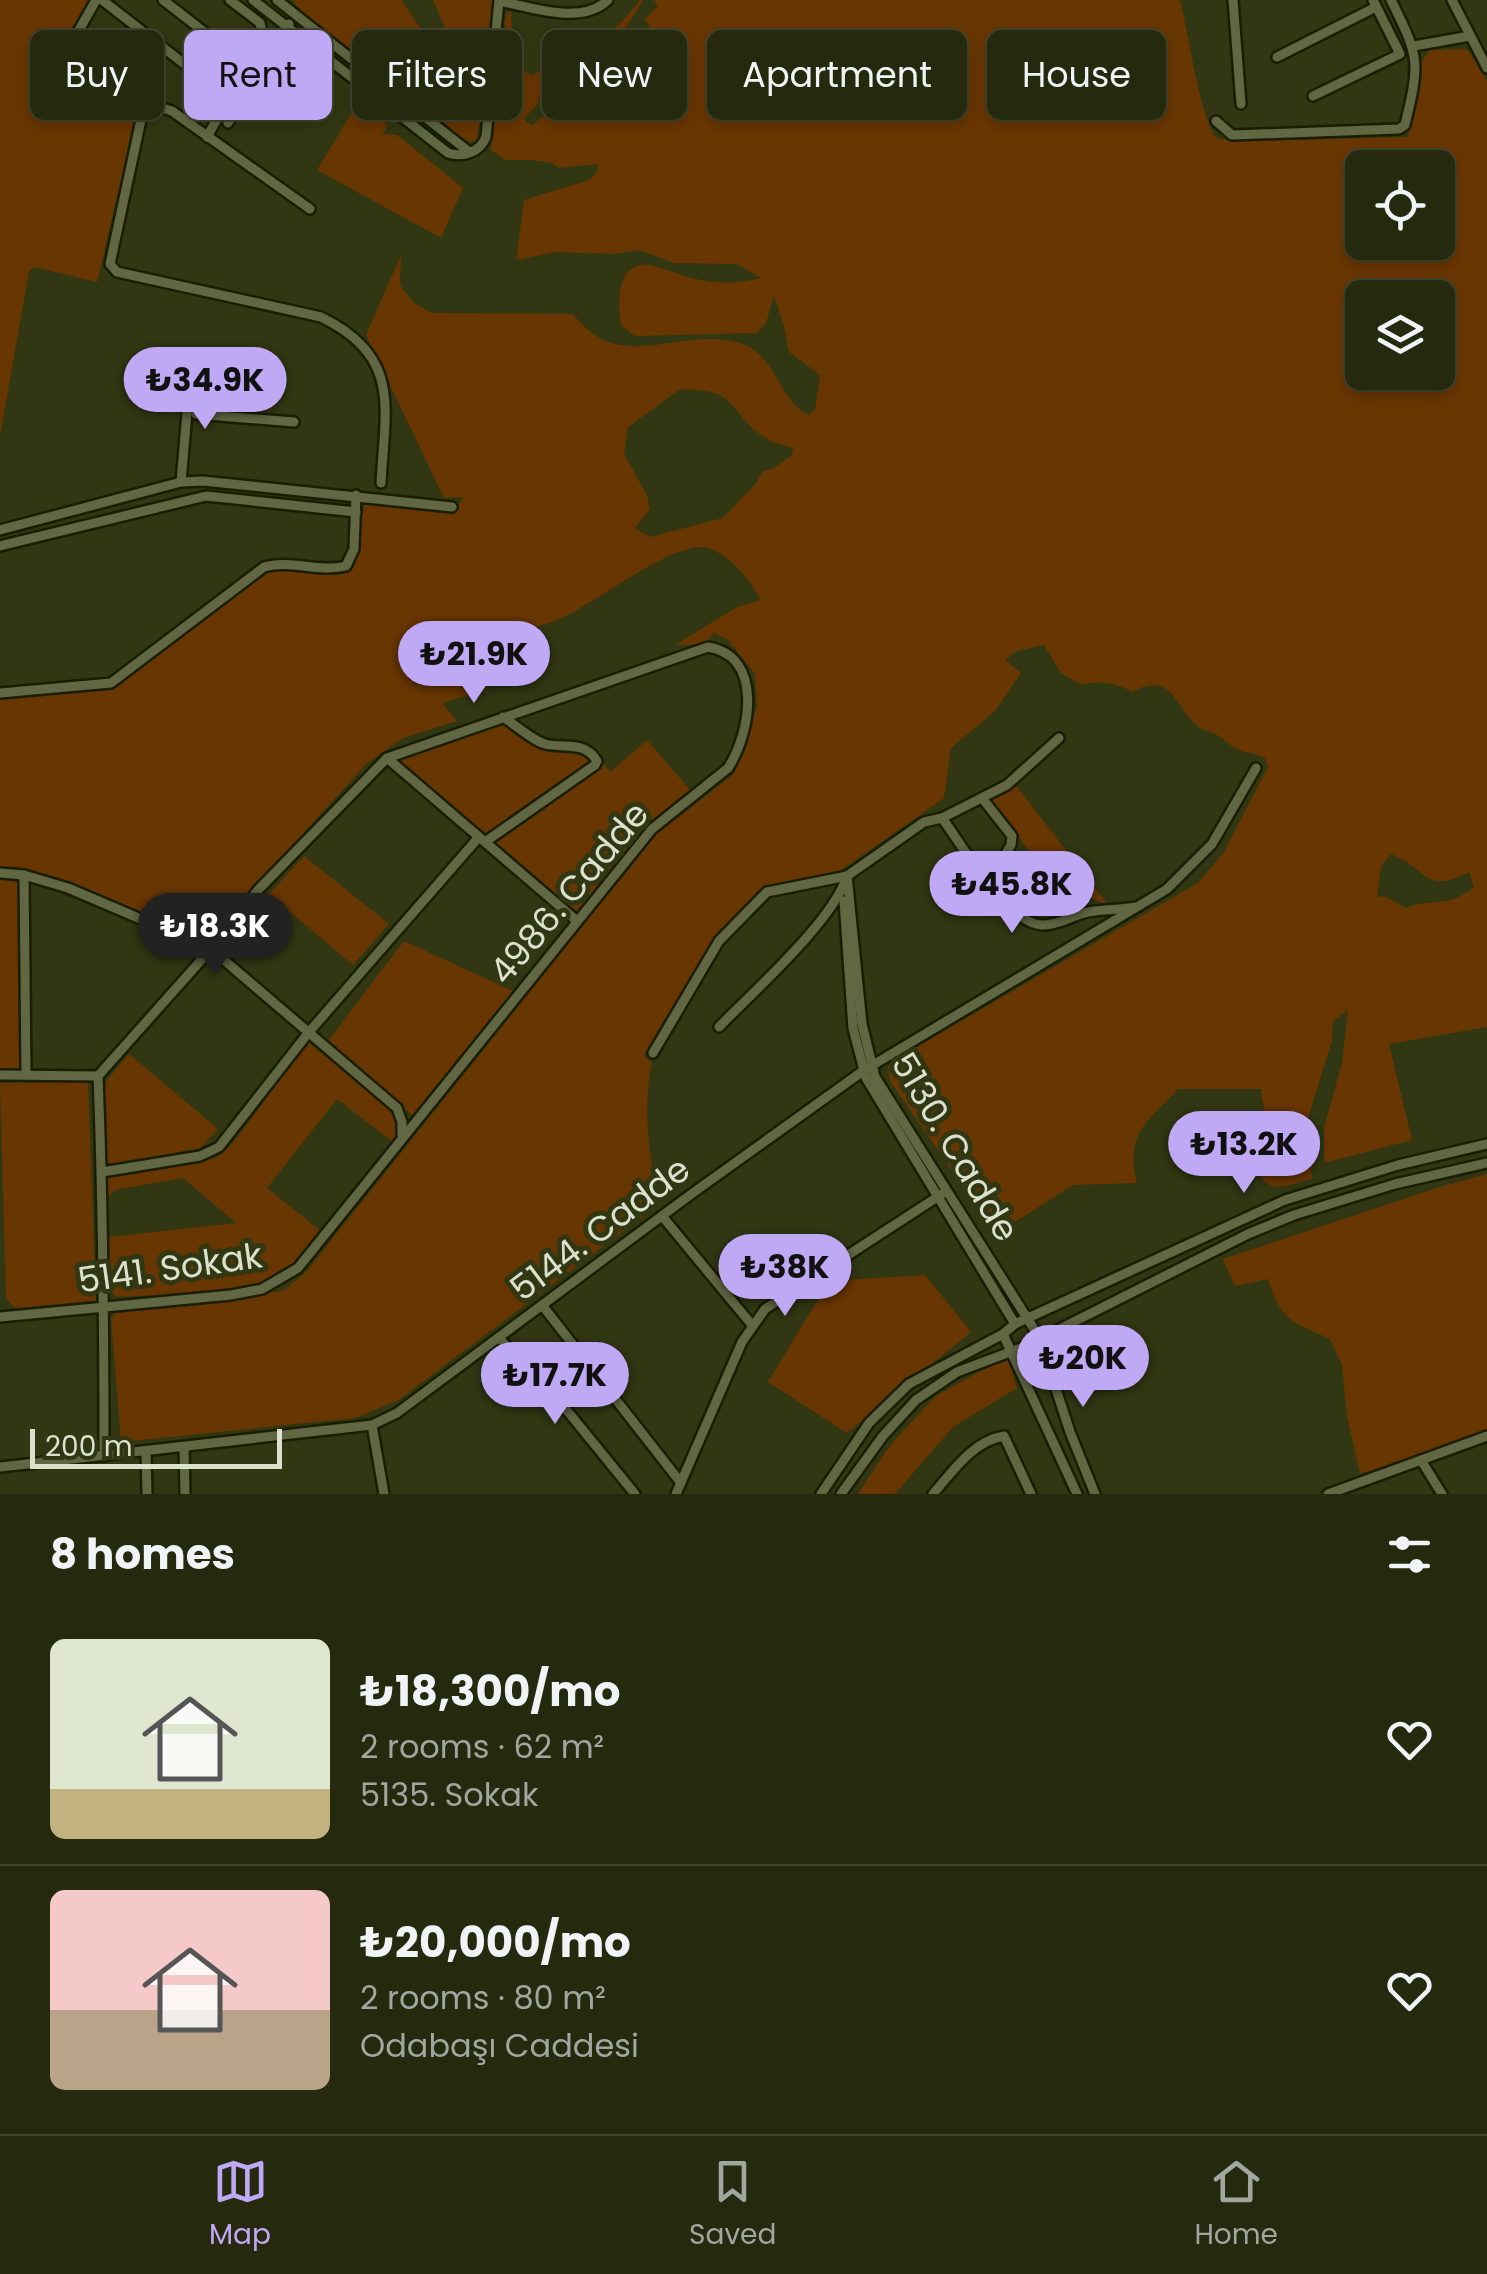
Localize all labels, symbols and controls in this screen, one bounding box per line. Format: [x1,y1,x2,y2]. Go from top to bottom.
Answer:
chip: Buy [30,30,164,120]
chip: Rent [184,30,332,120]
chip: Filters [352,30,522,120]
chip: New [542,30,687,120]
chip: Apartment [707,30,967,120]
chip: House [987,30,1166,120]
map controls [1345,150,1455,390]
button: locate [1345,150,1455,260]
button: layers [1345,280,1455,390]
pin: ₺34.9K [124,347,286,432]
text: ₺34.9K [146,357,264,402]
pin: ₺21.9K [393,621,555,706]
text: ₺21.9K [420,631,528,676]
street label: 4986. Cadde [478,791,660,995]
pin: ₺45.8K [931,851,1093,936]
text: ₺45.8K [951,861,1073,906]
pin: ₺18.3K [134,893,296,978]
text: ₺18.3K [160,903,270,948]
street label: 5130. Cadde [880,1043,1031,1250]
pin: ₺13.2K [1163,1111,1325,1196]
text: ₺13.2K [1190,1121,1298,1166]
street label: 5144. Cadde [500,1145,700,1312]
street label: 5141. Sokak [75,1230,265,1305]
pin: ₺38K [726,1234,844,1319]
text: ₺38K [740,1244,830,1289]
pin: ₺20K [1024,1325,1142,1410]
text: ₺20K [1039,1335,1127,1380]
pin: ₺17.7K [474,1342,636,1427]
text: ₺17.7K [503,1352,607,1397]
scale bar [30,1424,282,1468]
text: 200 m [45,1427,133,1466]
text: 8 homes [50,1525,235,1584]
icon: filters [1382,1527,1437,1582]
text: ₺18,300/mo [360,1662,621,1721]
icon: home [130,1679,250,1799]
icon: heart [1382,1712,1437,1767]
text: 2 rooms · 62 m² [360,1724,604,1769]
text: 5135. Sokak [360,1772,538,1817]
text: ₺20,000/mo [360,1913,631,1972]
icon: home [130,1930,250,2050]
icon: heart [1382,1963,1437,2018]
text: 2 rooms · 80 m² [360,1975,606,2020]
text: Odabaşı Caddesi [360,2023,639,2068]
tab: Map [209,2154,271,2256]
tab: Saved [689,2154,776,2256]
tab: Home [1194,2154,1278,2256]

